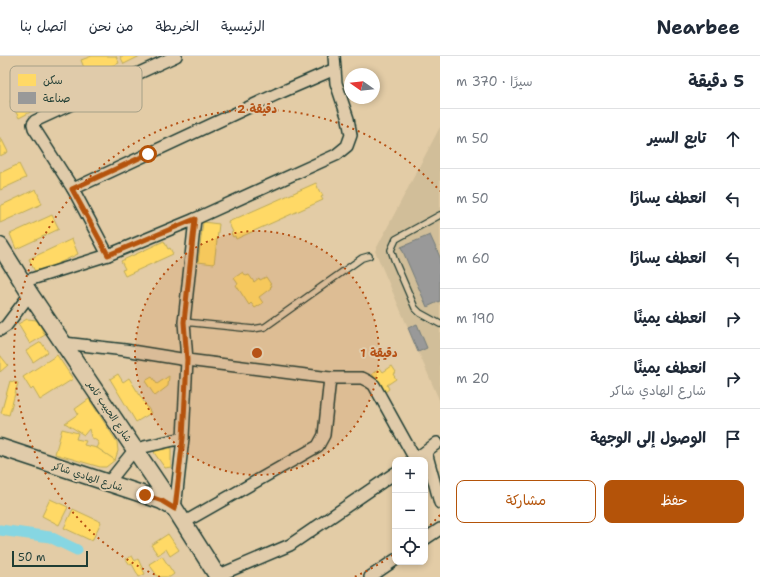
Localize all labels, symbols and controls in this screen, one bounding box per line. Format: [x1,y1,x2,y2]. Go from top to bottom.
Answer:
text: Nearbee [656,15,740,40]
text: اتصل بنا [20,17,67,35]
text: من نحن [89,17,133,35]
text: الخريطة [155,17,199,35]
text: الرئيسية [221,17,265,35]
legend [10,66,142,112]
north arrow [344,68,380,104]
text: 5 دقيقة [688,70,744,92]
text: سكن [43,73,63,88]
text: سيرًا · 370 m [456,73,533,90]
text: صناعة [43,91,71,106]
text: 2 دقيقة [237,101,278,117]
text: تابع السير [647,128,706,148]
icon: ahead [722,128,744,150]
text: 50 m [456,130,489,147]
route start [139,145,157,163]
text: انعطف يسارًا [630,188,706,208]
icon: left [722,188,744,210]
text: 50 m [456,190,489,207]
text: انعطف يسارًا [630,248,706,268]
icon: left [722,248,744,270]
text: 60 m [456,250,490,267]
text: انعطف يمينًا [634,308,706,328]
icon: right [722,308,744,330]
text: 190 m [456,310,495,327]
text: 1 دقيقة [360,345,398,361]
centre of rings [250,346,264,360]
text: انعطف يمينًا [634,358,706,378]
icon: right [722,368,744,390]
text: 20 m [456,370,489,387]
street label: شارع الحبيب ثامر [83,377,135,445]
text: شارع الهادي شاكر [611,382,706,399]
text: الوصول إلى الوجهة [590,428,706,448]
icon: arrive [722,428,744,450]
map controls [392,457,428,565]
button: + [392,457,428,493]
street label: شارع الهادي شاكر [49,459,125,496]
button: مشاركة [456,480,596,523]
button: حفظ [604,480,744,523]
route end [136,486,154,504]
button: − [392,493,428,529]
button: locate [392,529,428,565]
scale bar [12,549,88,568]
text: 50 m [18,550,46,565]

